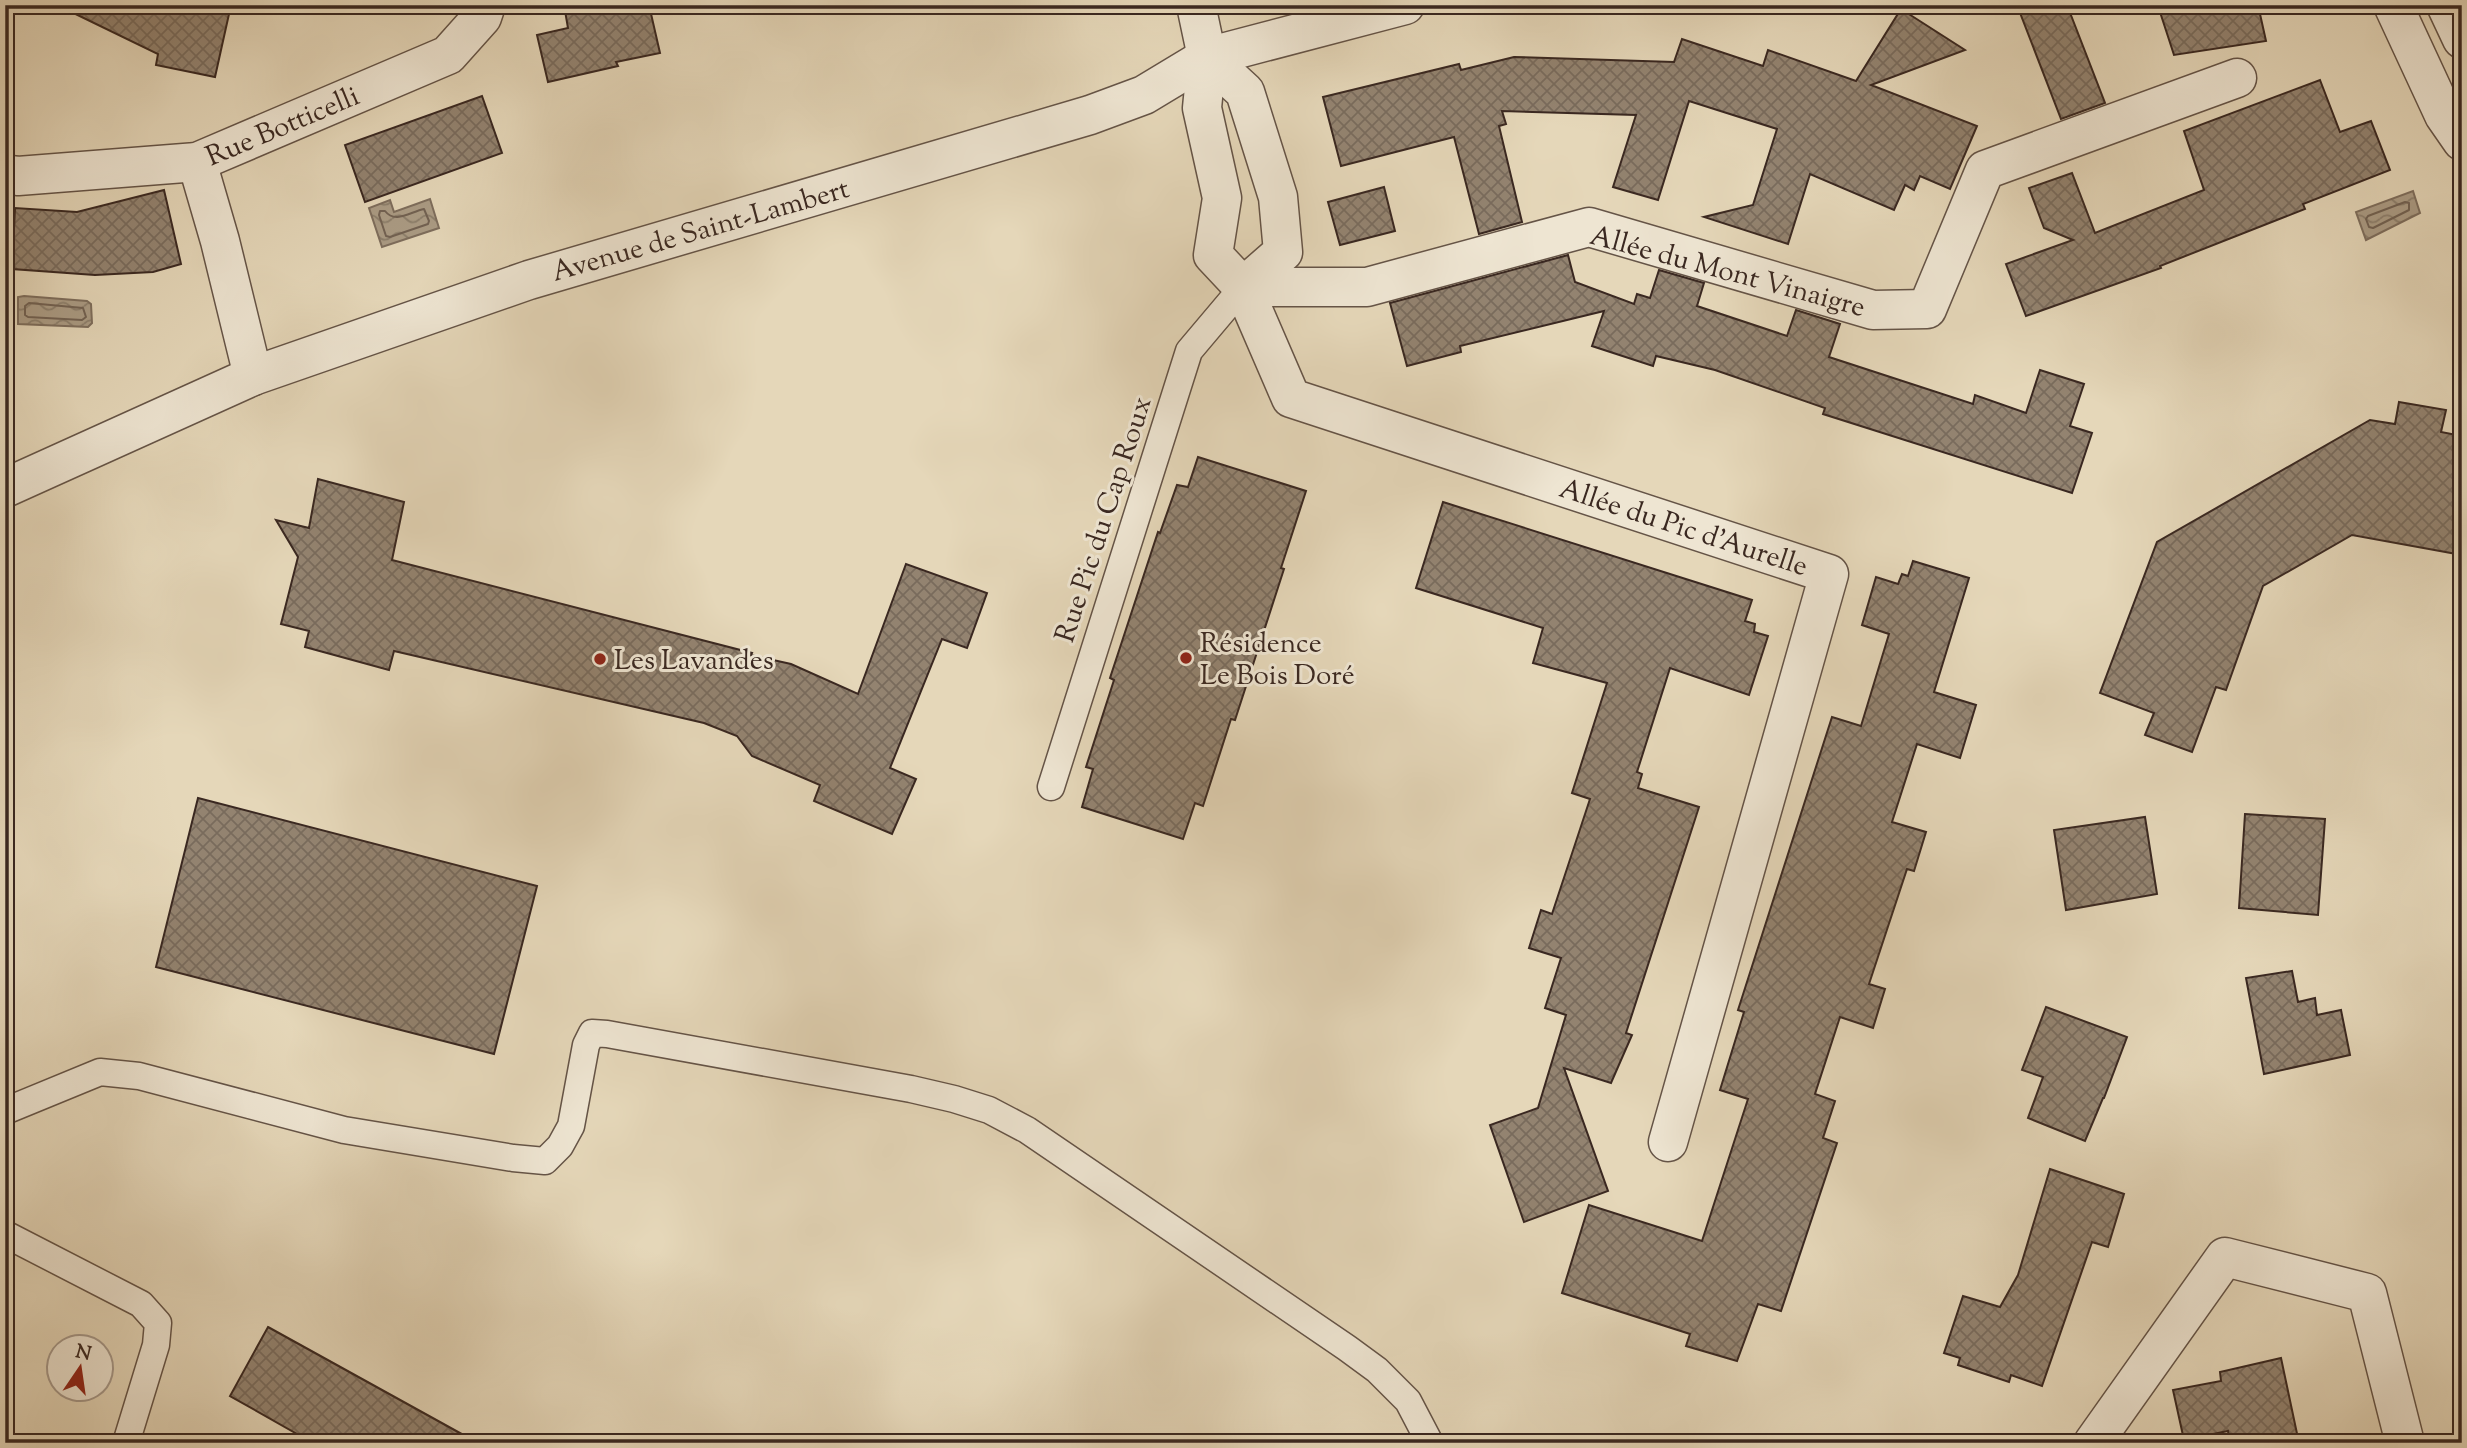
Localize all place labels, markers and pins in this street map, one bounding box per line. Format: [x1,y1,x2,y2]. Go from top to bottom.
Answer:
place label: Résidence Le Bois Doré [1200,625,1355,697]
place label: Les Lavandes [614,642,774,682]
marker: Résidence Le Bois Doré [1178,650,1194,666]
marker: Les Lavandes [592,651,608,667]

